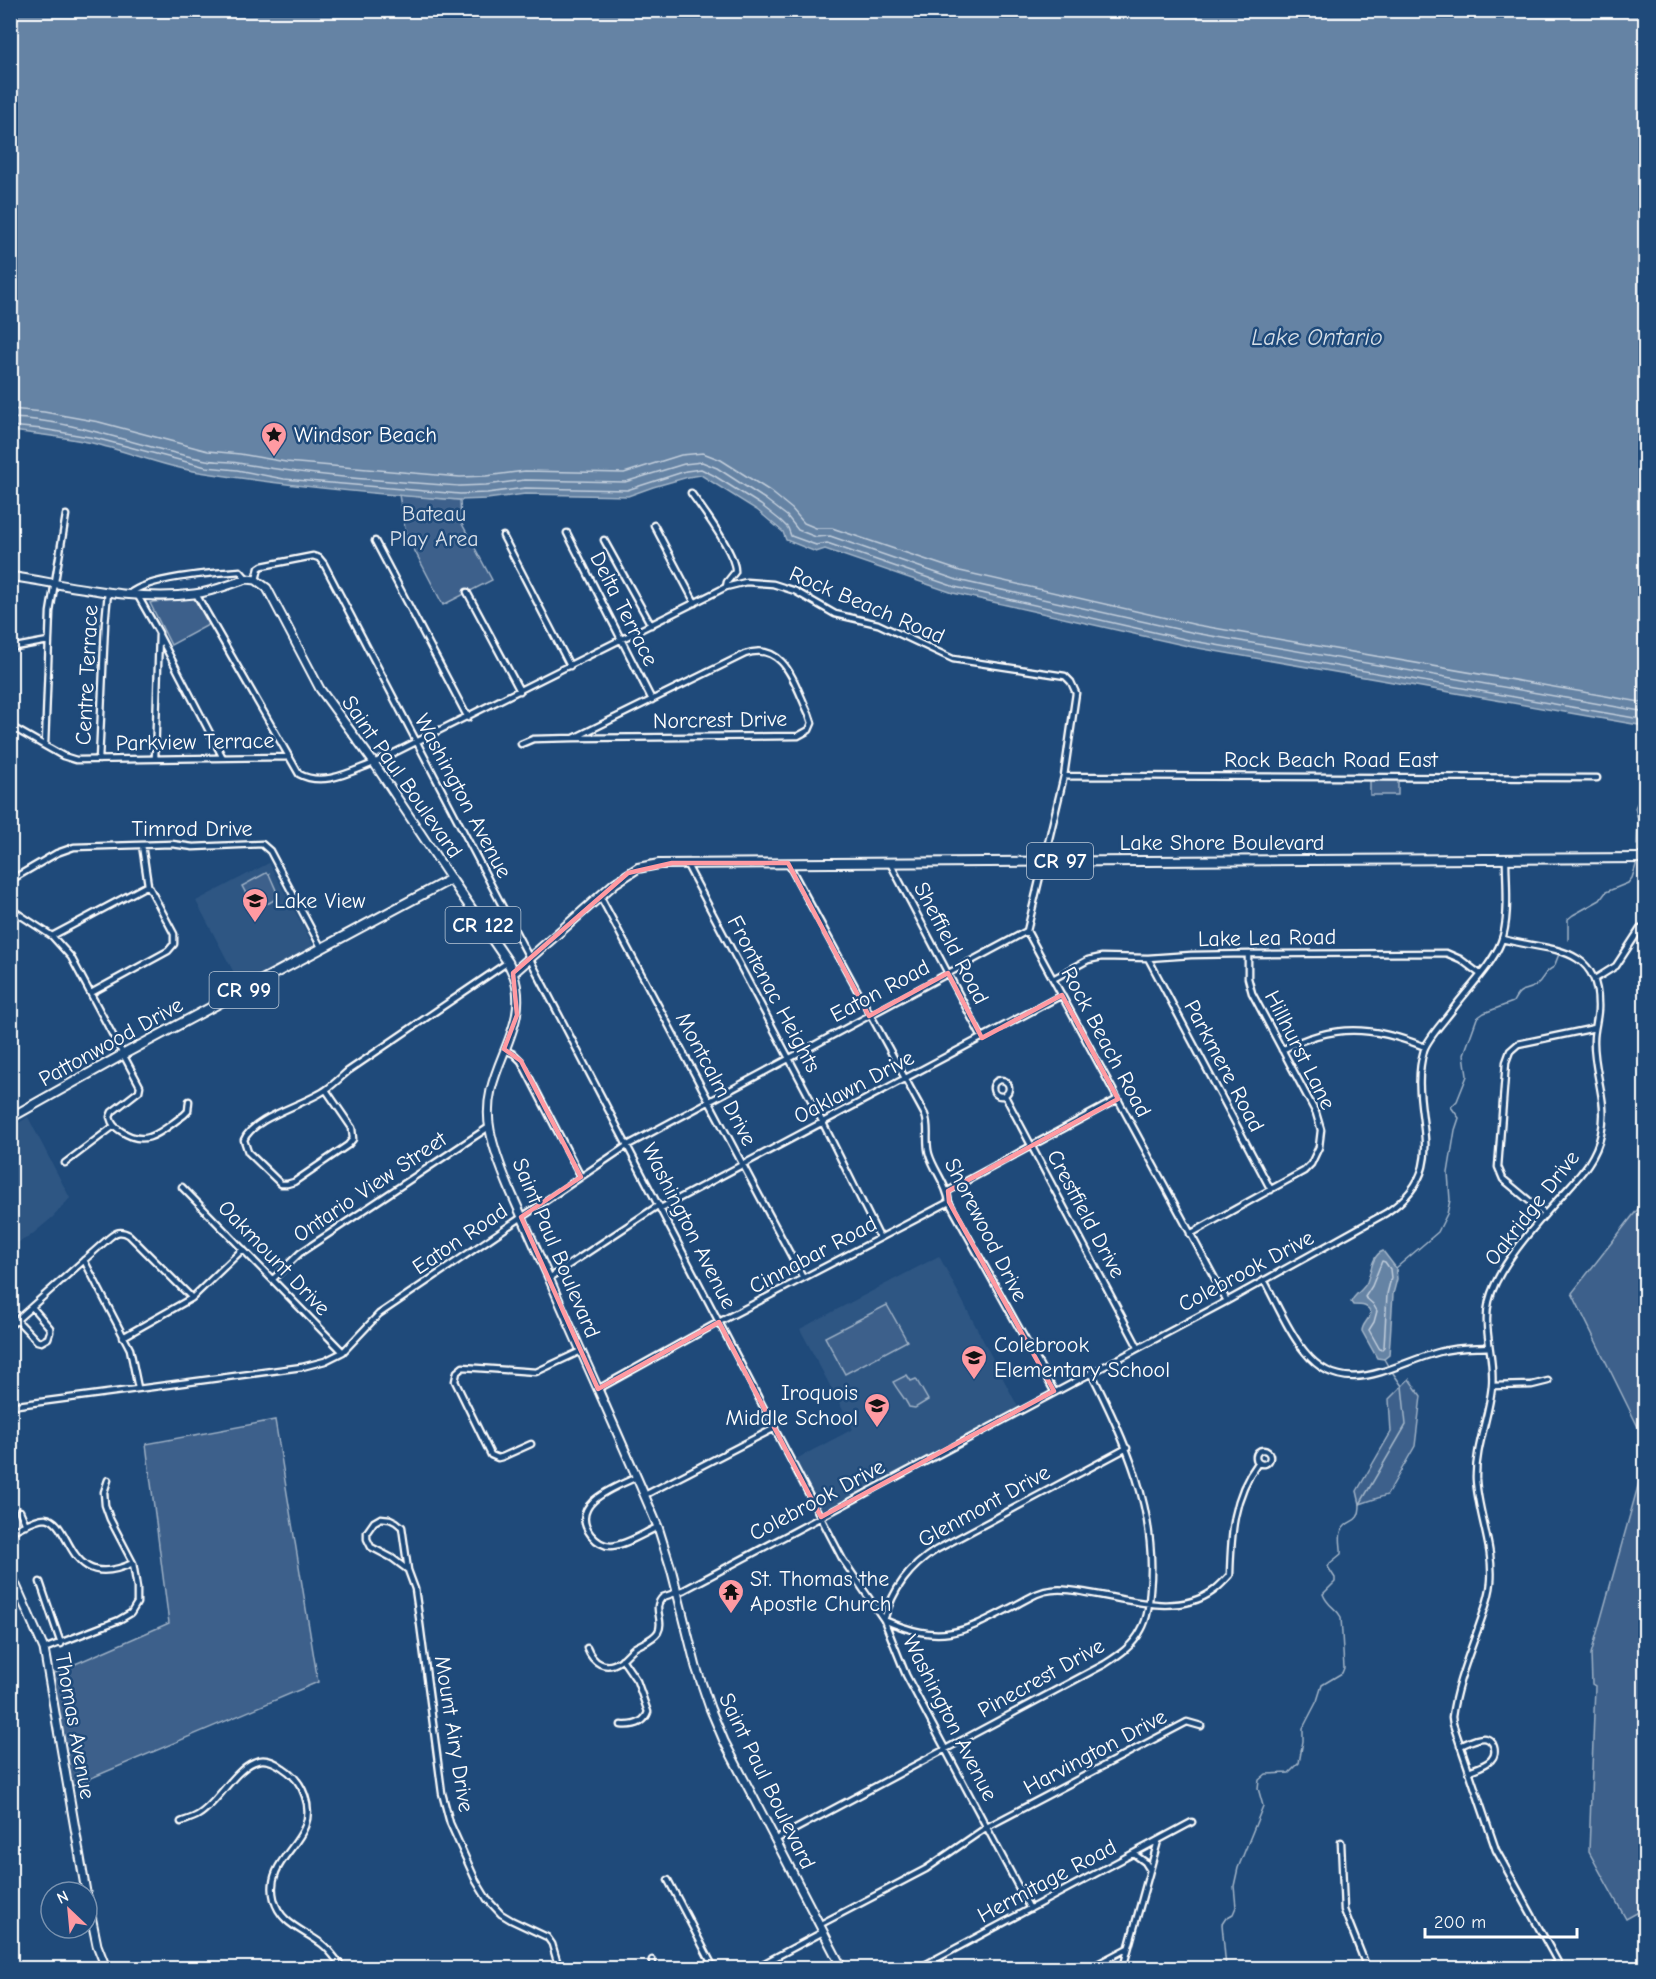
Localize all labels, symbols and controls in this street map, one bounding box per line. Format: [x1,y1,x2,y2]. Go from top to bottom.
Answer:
water label: Lake Ontario [1251,323,1383,351]
place icon: Windsor Beach [259,420,289,458]
place label: Windsor Beach [294,422,437,448]
park label: Bateau Play Area [389,501,479,552]
street label: Delta Terrace [584,547,664,671]
street label: Rock Beach Road [785,561,949,649]
street label: Centre Terrace [70,604,104,746]
street label: Saint Paul Boulevard [336,691,468,863]
street label: Norcrest Drive [653,706,787,734]
street label: Washington Avenue [409,709,517,883]
street label: Parkview Terrace [115,728,275,756]
street label: Rock Beach Road East [1224,747,1439,773]
street label: Timrod Drive [131,816,253,842]
street label: Lake Shore Boulevard [1120,830,1325,856]
road number: CR 97 [1027,843,1093,879]
street label: Sheffield Road [908,877,994,1009]
school or university icon: Lake View [240,886,270,924]
place label: Lake View [274,888,366,914]
road number: CR 122 [446,907,520,943]
street label: Frontenac Heights [722,911,826,1077]
street label: Lake Lea Road [1198,924,1336,952]
street label: Eaton Road [826,954,934,1028]
street label: Rock Beach Road [1055,962,1157,1122]
road number: CR 99 [210,972,278,1008]
street label: Hillhurst Lane [1259,986,1341,1114]
street label: Pattonwood Drive [34,992,188,1092]
street label: Parkmere Road [1178,996,1270,1136]
street label: Montcalm Drive [670,1008,762,1150]
street label: Oaklawn Drive [789,1044,919,1130]
street label: Ontario View Street [288,1126,452,1248]
street label: Washington Avenue [636,1139,742,1313]
street label: Crestfield Drive [1041,1145,1131,1283]
street label: Oakridge Drive [1479,1145,1585,1271]
street label: Saint Paul Boulevard [506,1154,606,1342]
street label: Shorewood Drive [939,1154,1033,1306]
street label: Oakmount Drive [212,1195,336,1321]
street label: Eaton Road [408,1198,512,1280]
street label: Cinnabar Road [745,1210,881,1300]
street label: Colebrook Drive [1174,1224,1318,1318]
place label: Colebrook Elementary School [994,1332,1170,1383]
school or university icon: Colebrook Elementary School [959,1343,989,1381]
place label: Iroquois Middle School [725,1380,858,1431]
school or university icon: Iroquois Middle School [862,1391,892,1429]
street label: Colebrook Drive [745,1453,889,1547]
street label: Glenmont Drive [914,1459,1054,1553]
place label: St. Thomas the Apostle Church [750,1566,892,1617]
temple icon: St. Thomas the Apostle Church [716,1577,746,1615]
street label: Washington Avenue [897,1631,1003,1805]
street label: Pinecrest Drive [973,1633,1109,1723]
street label: Thomas Avenue [49,1651,101,1801]
street label: Mount Airy Drive [429,1654,479,1814]
street label: Saint Paul Boulevard [713,1689,821,1873]
street label: Harvington Drive [1019,1703,1171,1801]
street label: Hermitage Road [973,1834,1121,1928]
north arrow [39,1880,99,1940]
text: N [54,1887,71,1908]
scale bar [1425,1901,1576,1939]
text: 200 m [1434,1912,1486,1933]

